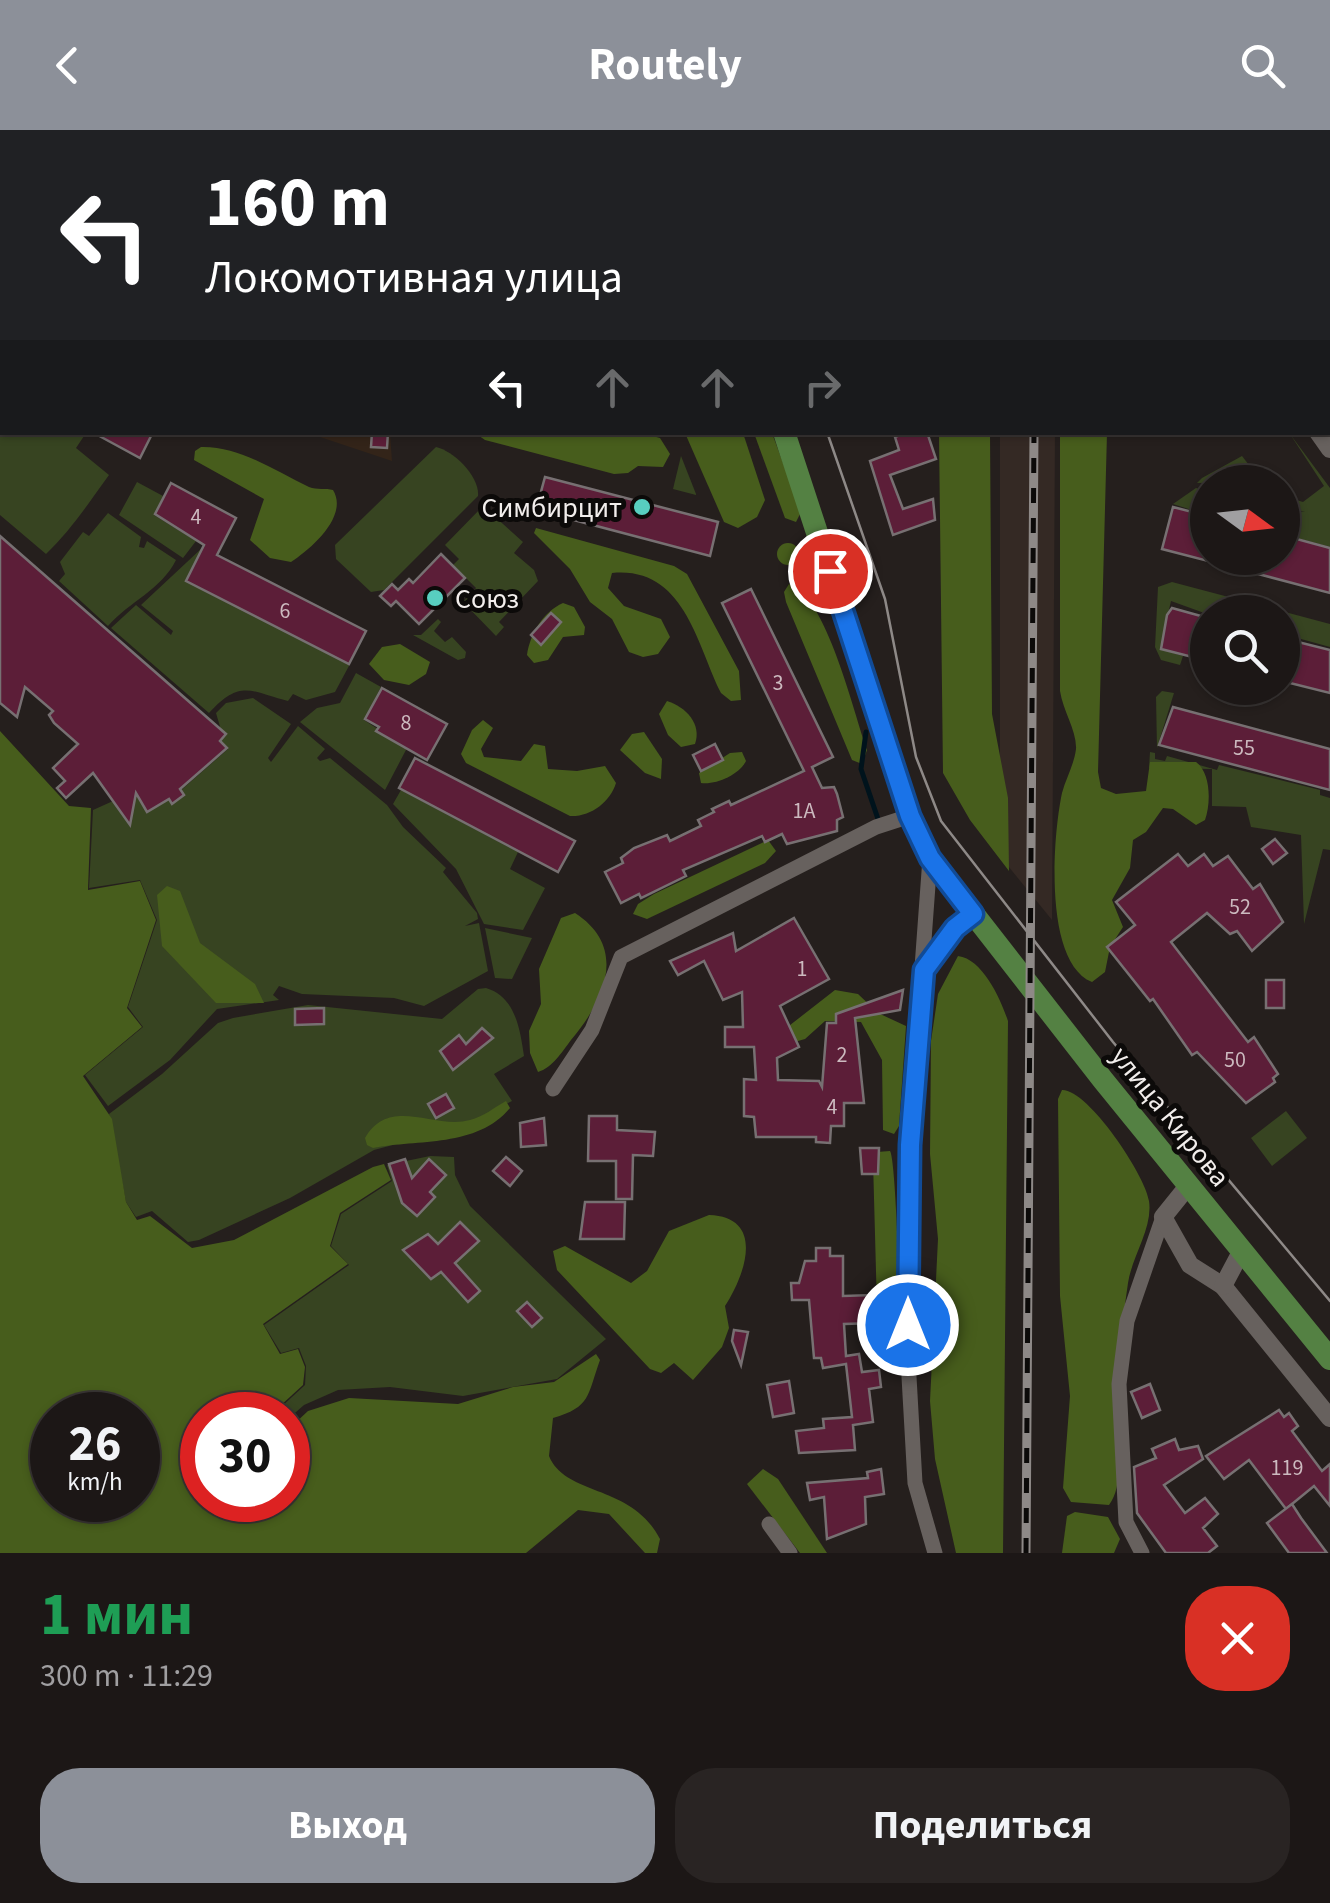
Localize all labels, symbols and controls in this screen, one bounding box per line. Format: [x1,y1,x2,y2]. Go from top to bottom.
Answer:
text: Routely [588,33,742,97]
icon: back [40,38,95,93]
icon: search [1235,38,1290,93]
text: 160 m [205,153,390,253]
icon: left [40,170,170,300]
text: Локомотивная улица [205,246,623,310]
icon: left [480,360,535,415]
icon: ahead [585,360,640,415]
icon: ahead [690,360,745,415]
icon: right [795,360,850,415]
north arrow [1190,465,1300,575]
map controls [1190,465,1300,705]
place label: Симбирцит [482,488,622,528]
marker: Симбирцит [631,496,653,518]
house number: 4 [191,501,202,533]
pin [788,529,873,614]
icon: arrive [803,544,858,599]
place label: Союз [455,579,519,619]
marker: Союз [424,587,446,609]
house number: 6 [280,595,291,627]
button: search [1190,595,1300,705]
house number: 3 [773,667,783,699]
house number: 8 [401,707,412,739]
house number: 55 [1233,732,1255,764]
house number: 1А [793,795,815,827]
house number: 52 [1229,891,1251,923]
house number: 1 [797,953,807,985]
street label: улица Кирова [1101,1038,1239,1195]
house number: 2 [837,1039,847,1071]
house number: 50 [1224,1044,1246,1076]
house number: 4 [827,1091,838,1123]
position arrow [856,1273,960,1377]
speed limit sign: 30 [180,1392,310,1522]
text: 26 [69,1409,121,1480]
house number: 119 [1271,1452,1303,1484]
text: km/h [67,1464,123,1500]
text: 1 мин [40,1573,193,1658]
button: close [1185,1586,1290,1691]
text: 300 m · 11:29 [40,1653,213,1699]
button: Выход [40,1768,655,1883]
button: Поделиться [675,1768,1290,1883]

